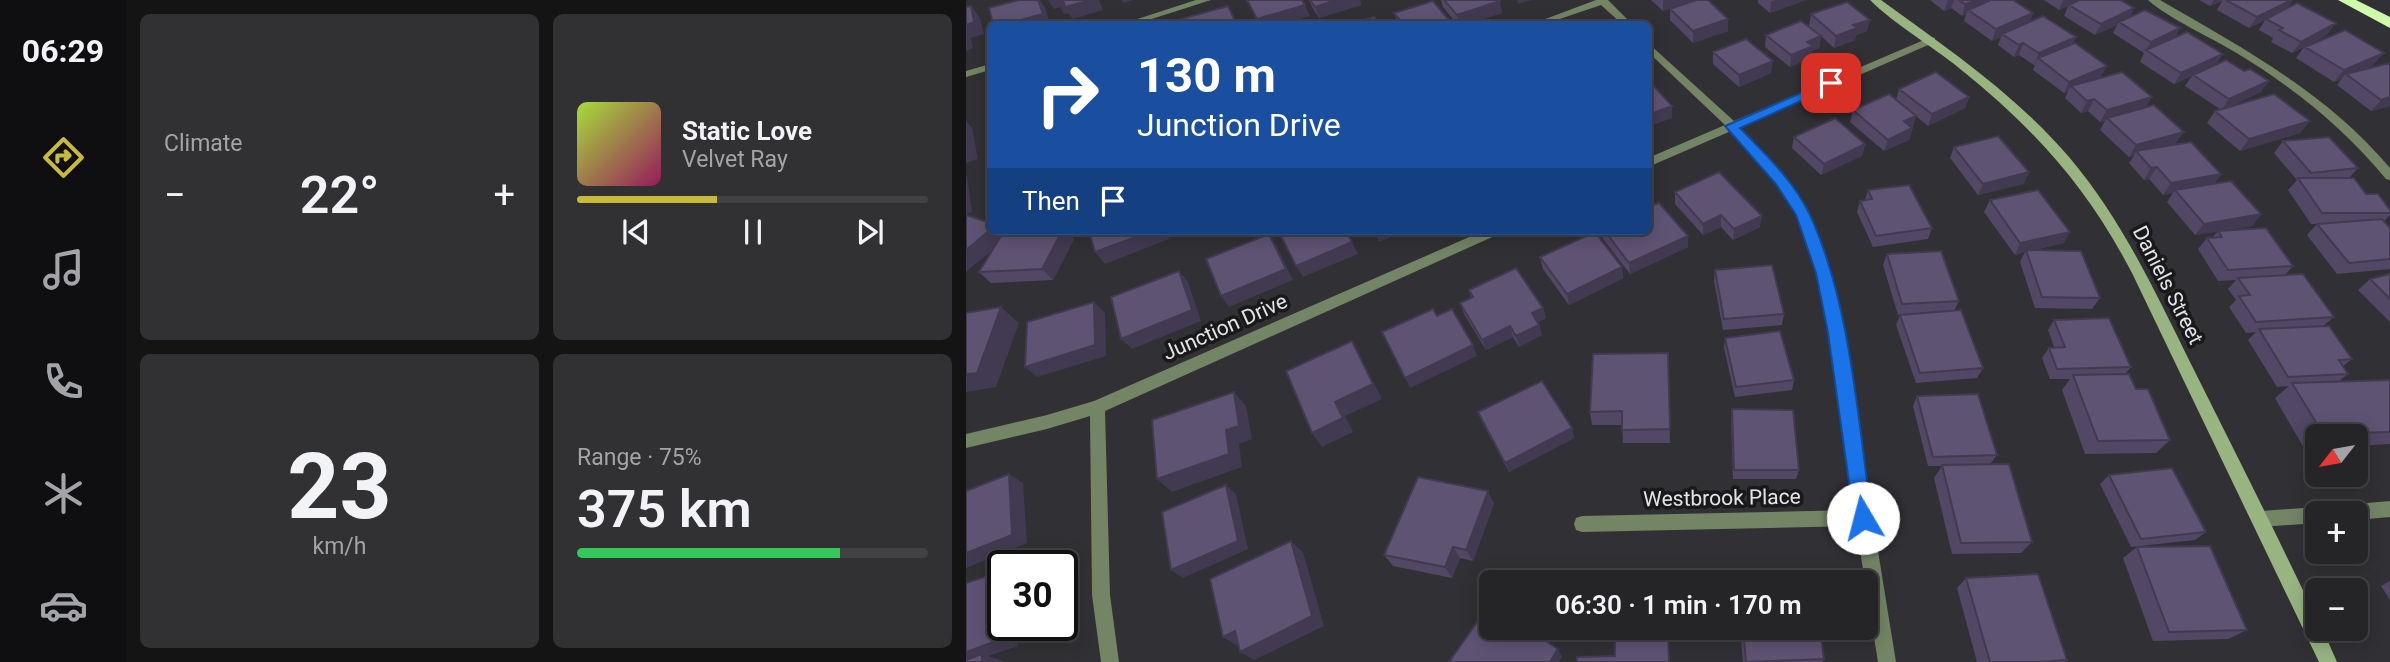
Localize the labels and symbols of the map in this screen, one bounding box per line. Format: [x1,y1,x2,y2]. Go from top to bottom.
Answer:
pin [1801,53,1861,113]
street label: Daniels Street [2128,222,2208,348]
street label: Junction Drive [1159,289,1291,365]
north arrow [2305,424,2368,486]
position arrow [1826,481,1900,555]
street label: Westbrook Place [1643,485,1801,511]
speed limit sign: 30 [987,550,1078,641]

